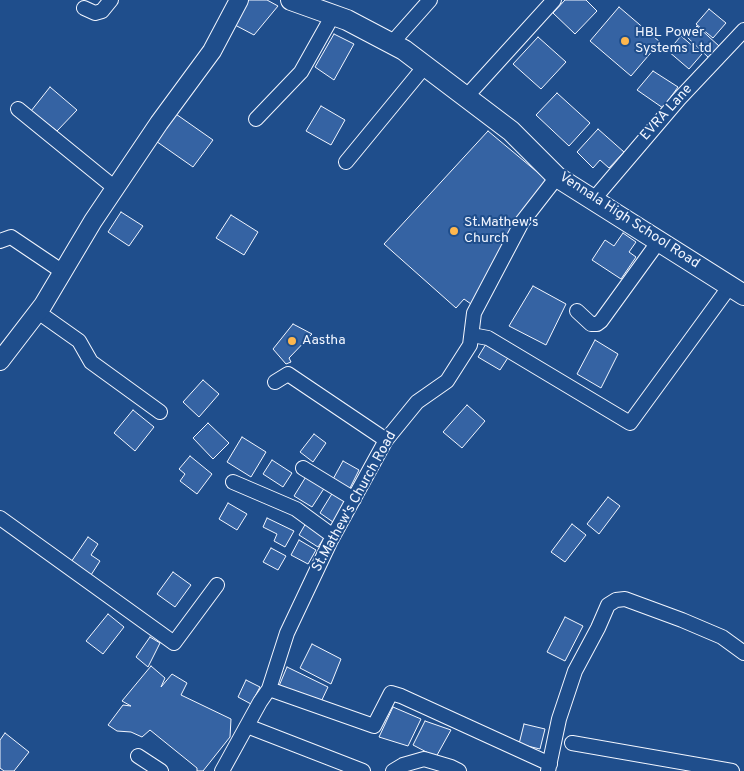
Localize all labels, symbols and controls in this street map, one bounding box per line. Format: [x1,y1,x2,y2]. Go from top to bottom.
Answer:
place label: HBL Power Systems Ltd [635,25,712,58]
marker: HBL Power Systems Ltd [619,35,631,47]
street label: EVRA Lane [637,81,697,145]
street label: Vennala High School Road [556,169,702,273]
place label: St.Mathew's Church [464,215,538,248]
marker: St.Mathew's Church [448,225,460,237]
place label: Aastha [302,333,346,349]
marker: Aastha [286,335,298,347]
street label: St.Mathew's Church Road [309,429,401,575]

